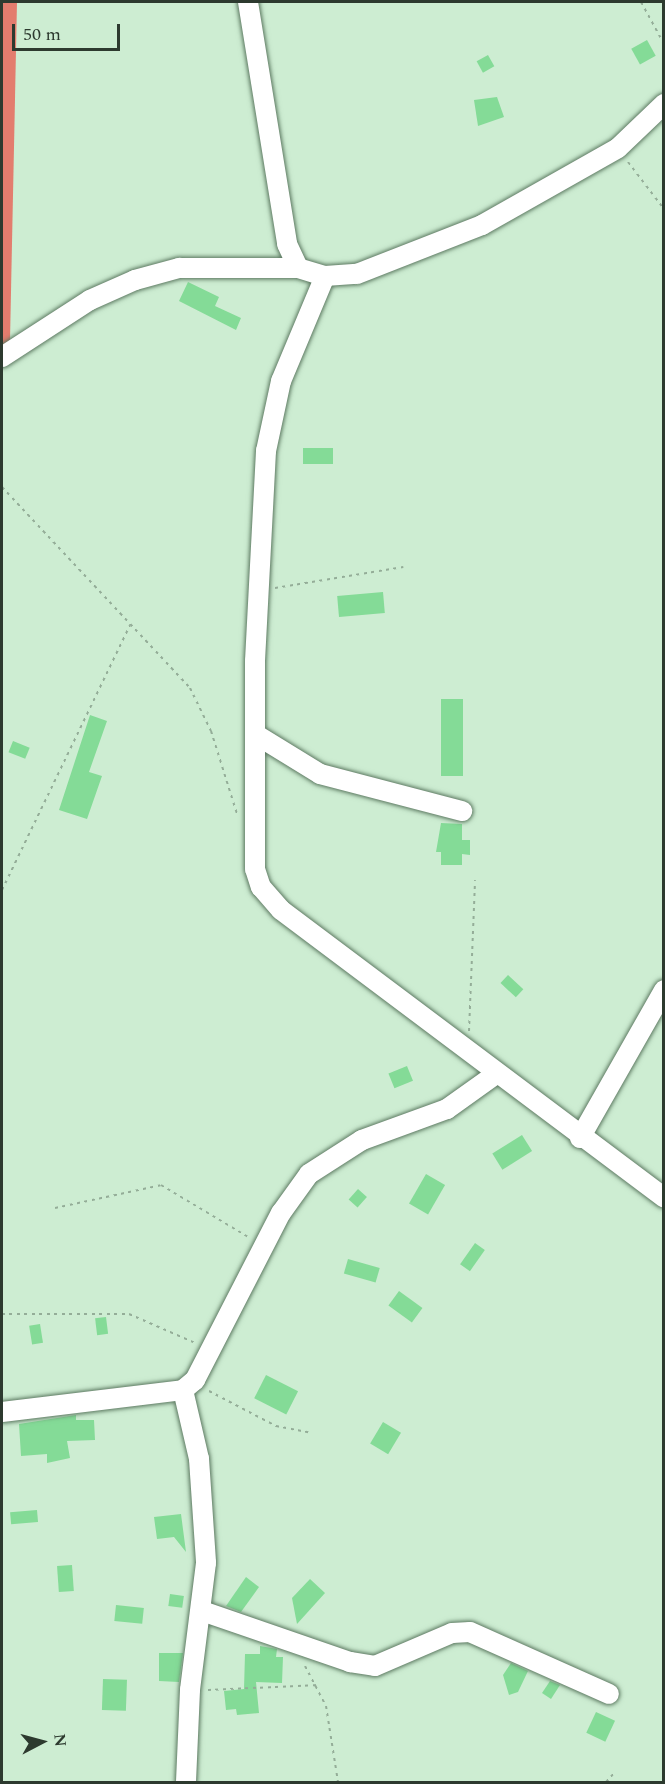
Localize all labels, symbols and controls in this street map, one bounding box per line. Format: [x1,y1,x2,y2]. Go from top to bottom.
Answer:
scale bar [15,12,123,50]
text: 50 m [23,21,61,48]
north arrow [12,1712,72,1772]
text: N [47,1732,73,1748]

